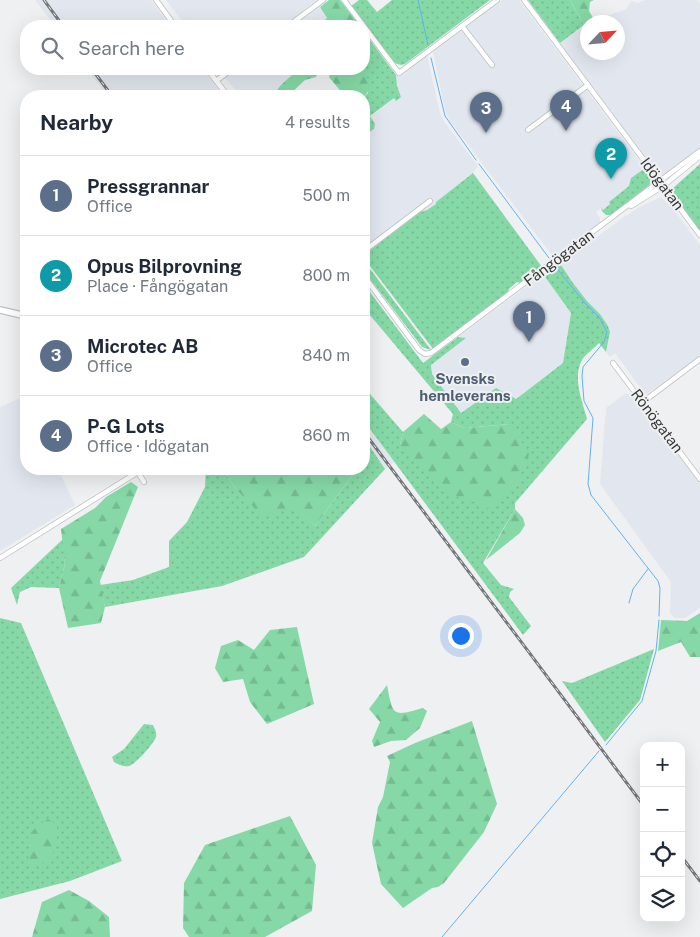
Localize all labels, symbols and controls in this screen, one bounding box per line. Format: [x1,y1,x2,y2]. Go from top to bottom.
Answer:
north arrow [580,15,625,60]
search box [20,20,370,75]
icon: search [38,34,66,62]
text: Search here [78,37,185,59]
pin: 4 [550,90,582,131]
pin: 3 [470,92,502,133]
text: Nearby [40,110,113,135]
text: 4 results [285,113,350,132]
pin: 2 [595,138,627,179]
street label: Idögatan [637,154,688,213]
text: Pressgrannar [87,175,209,197]
text: 1 [53,186,59,205]
text: 500 m [303,186,350,205]
text: Office [87,197,133,216]
street label: Fångögatan [520,226,597,289]
text: Opus Bilprovning [87,255,242,277]
text: 2 [51,266,61,285]
text: 800 m [303,266,350,285]
text: Place · Fångögatan [87,277,228,296]
pin: 1 [513,301,545,342]
text: Microtec AB [87,335,198,357]
text: 3 [51,346,61,365]
text: 840 m [302,346,350,365]
marker: Svensks hemleverans [459,356,471,368]
text: Office [87,357,133,376]
place label: Svensks hemleverans [419,370,511,404]
street label: Rönögatan [628,386,687,456]
text: P-G Lots [87,415,165,437]
text: 4 [51,426,61,445]
text: 860 m [302,426,350,445]
text: Office · Idögatan [87,437,209,456]
your location [448,623,474,649]
map controls [640,742,685,922]
button: + [640,742,685,787]
button: − [640,787,685,832]
button: locate [640,832,685,877]
button: layers [640,877,685,922]

